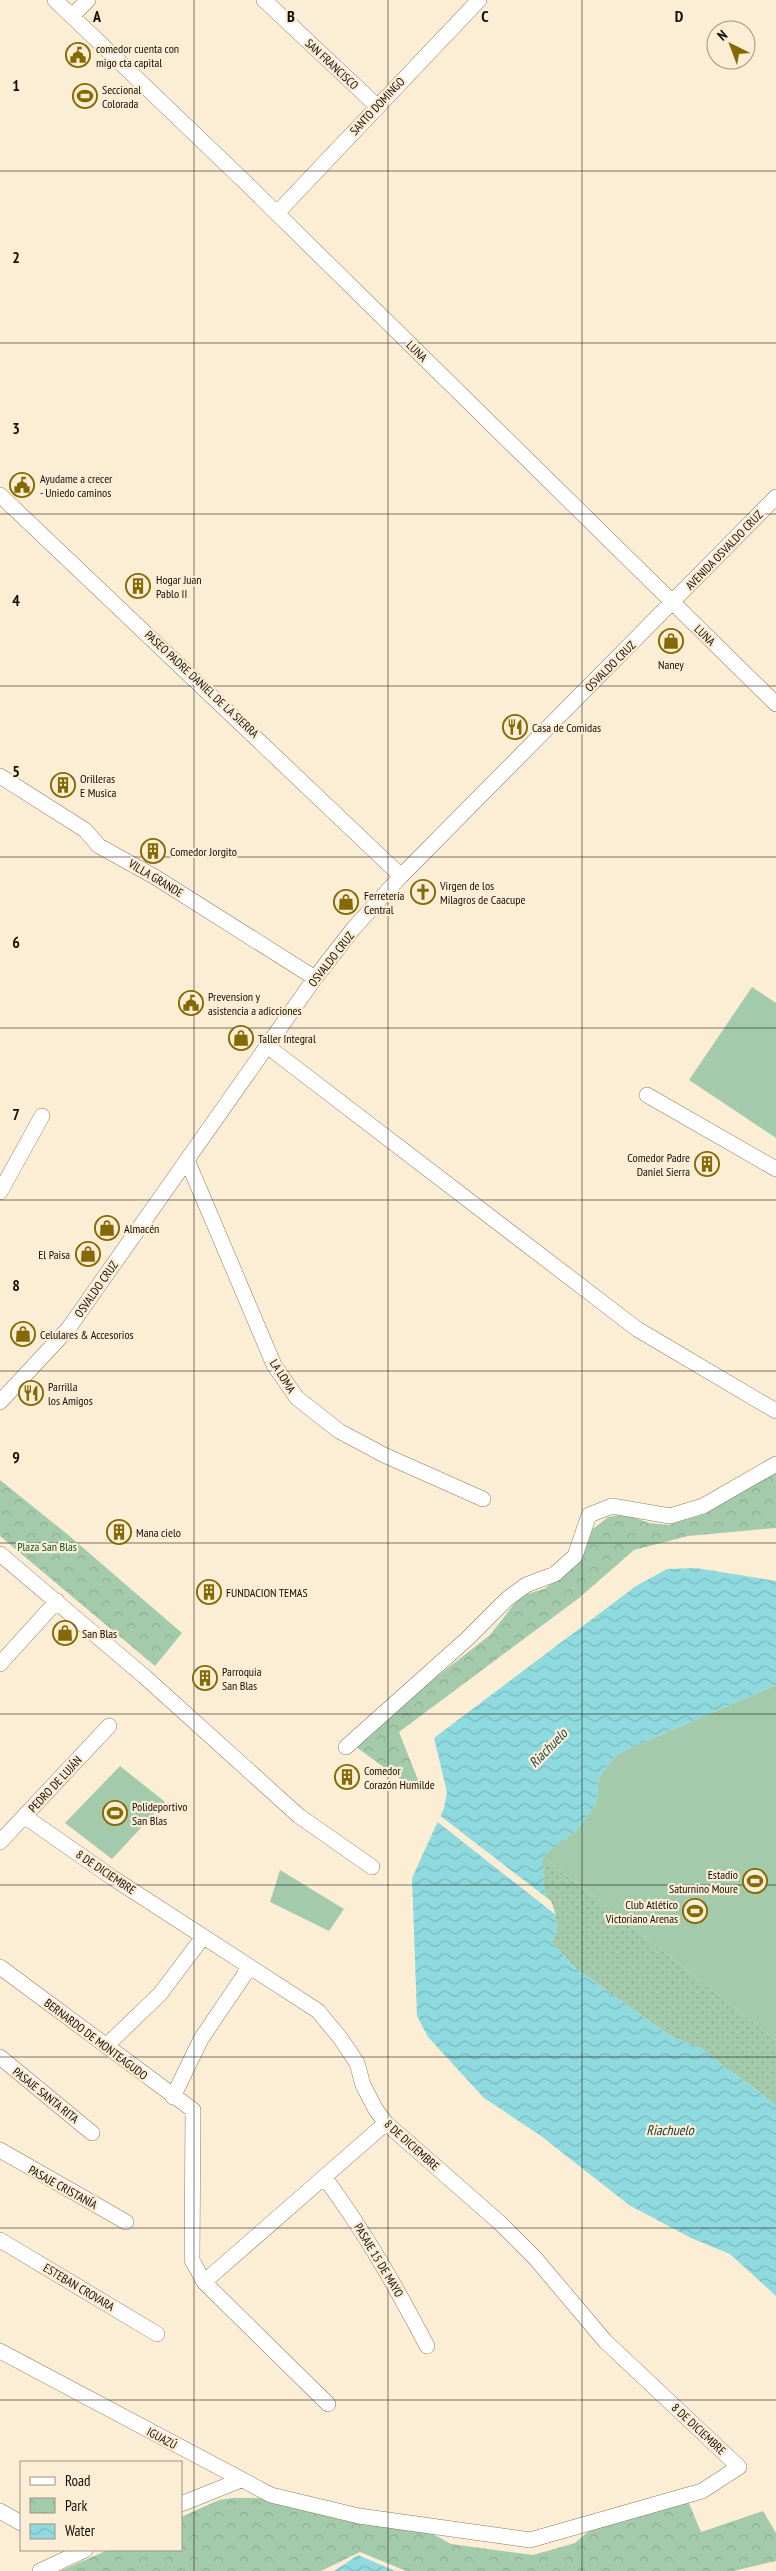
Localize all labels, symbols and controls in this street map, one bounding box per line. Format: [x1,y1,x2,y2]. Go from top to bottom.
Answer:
text: A [92,6,102,26]
text: B [287,6,295,26]
text: C [481,6,489,26]
text: D [675,6,684,26]
north arrow [706,20,756,70]
text: N [713,26,731,45]
street label: SAN FRANCISCO [302,35,362,93]
place label: comedor cuenta con migo cta capital [96,41,179,70]
public building icon: comedor cuenta con migo cta capital [65,42,91,68]
street label: SANTO DOMINGO [346,74,408,138]
text: 1 [12,75,20,95]
place label: Seccional Colorada [102,82,141,111]
sports icon: Seccional Colorada [72,83,98,109]
text: 2 [12,247,20,267]
street label: LUNA [403,337,431,365]
text: 3 [12,418,20,438]
place label: Ayudame a crecer - Uniedo caminos [40,471,113,500]
public building icon: Ayudame a crecer - Uniedo caminos [9,472,35,498]
street label: AVENIDA OSVALDO CRUZ [682,507,766,593]
place label: Hogar Juan Pablo II [156,572,202,601]
building icon: Hogar Juan Pablo II [125,573,151,599]
text: 4 [12,590,20,610]
street label: LUNA [691,621,719,649]
street label: PASEO PADRE DANIEL DE LA SIERRA [142,627,262,741]
shop icon: Naney [658,628,684,654]
street label: OSVALDO CRUZ [581,637,639,695]
place label: Naney [658,657,684,672]
restaurant icon: Casa de Comidas [502,714,528,740]
place label: Casa de Comidas [532,720,601,735]
text: 5 [12,761,20,781]
place label: Orilleras E Musica [80,771,116,800]
building icon: Orilleras E Musica [50,772,76,798]
building icon: Comedor Jorgito [140,838,166,864]
place label: Comedor Jorgito [170,844,237,859]
street label: VILLA GRANDE [125,855,186,900]
place label: Virgen de los Milagros de Caacupe [439,878,525,907]
church icon: Virgen de los Milagros de Caacupe [410,879,436,905]
place label: Ferretería Central [364,888,404,917]
shop icon: Ferretería Central [333,889,359,915]
street label: OSVALDO CRUZ [305,929,357,989]
text: 6 [12,932,20,952]
place label: Prevension y asistencia a adicciones [208,989,302,1018]
public building icon: Prevension y asistencia a adicciones [178,990,204,1016]
shop icon: Taller Integral [228,1025,254,1051]
place label: Taller Integral [258,1031,316,1046]
text: 7 [12,1104,20,1124]
place label: Comedor Padre Daniel Sierra [627,1150,690,1179]
building icon: Comedor Padre Daniel Sierra [694,1151,720,1177]
shop icon: Almacén [94,1215,120,1241]
place label: Almacén [124,1221,159,1236]
shop icon: El Paisa [75,1241,101,1267]
place label: El Paisa [38,1247,70,1262]
street label: OSVALDO CRUZ [71,1258,121,1320]
text: 8 [12,1275,20,1295]
shop icon: Celulares & Accesorios [10,1321,36,1347]
place label: Celulares & Accesorios [40,1327,134,1342]
street label: LA LOMA [267,1356,299,1396]
place label: Parrilla los Amigos [48,1379,93,1408]
restaurant icon: Parrilla los Amigos [18,1380,44,1406]
text: 9 [12,1447,20,1467]
building icon: Mana cielo [106,1519,132,1545]
place label: Mana cielo [136,1525,181,1540]
park label: Plaza San Blas [17,1539,77,1554]
building icon: FUNDACION TEMAS [196,1579,222,1605]
place label: FUNDACION TEMAS [226,1585,308,1600]
shop icon: San Blas [52,1620,78,1646]
place label: San Blas [82,1626,117,1641]
place label: Parroquia San Blas [222,1664,262,1693]
building icon: Parroquia San Blas [192,1665,218,1691]
water label: Riachuelo [525,1724,572,1771]
street label: PEDRO DE LUJÁN [25,1753,85,1815]
place label: Comedor Corazón Humilde [364,1763,435,1792]
building icon: Comedor Corazón Humilde [334,1764,360,1790]
place label: Polideportivo San Blas [132,1799,188,1828]
sports icon: Polideportivo San Blas [102,1800,128,1826]
street label: 8 DE DICIEMBRE [73,1847,139,1897]
place label: Estadio Saturnino Moure [669,1867,738,1896]
sports icon: Estadio Saturnino Moure [742,1868,768,1894]
place label: Club Atlético Victoriano Arenas [605,1897,678,1926]
sports icon: Club Atlético Victoriano Arenas [682,1898,708,1924]
street label: BERNARDO DE MONTEAGUDO [41,1995,151,2083]
street label: PASAJE SANTA RITA [10,2064,82,2126]
street label: 8 DE DICIEMBRE [381,2116,443,2174]
water label: Riachuelo [646,2121,695,2139]
street label: PASAJE CRISTANÍA [26,2162,100,2212]
street label: PASAJE 15 DE MAYO [351,2220,407,2300]
street label: ESTEBAN CROVARA [41,2260,118,2314]
street label: 8 DE DICIEMBRE [669,2400,729,2458]
street label: IGUAZÚ [144,2424,180,2452]
legend [20,2461,182,2551]
text: Road [65,2471,91,2490]
text: Park [65,2496,87,2515]
text: Water [65,2521,96,2540]

